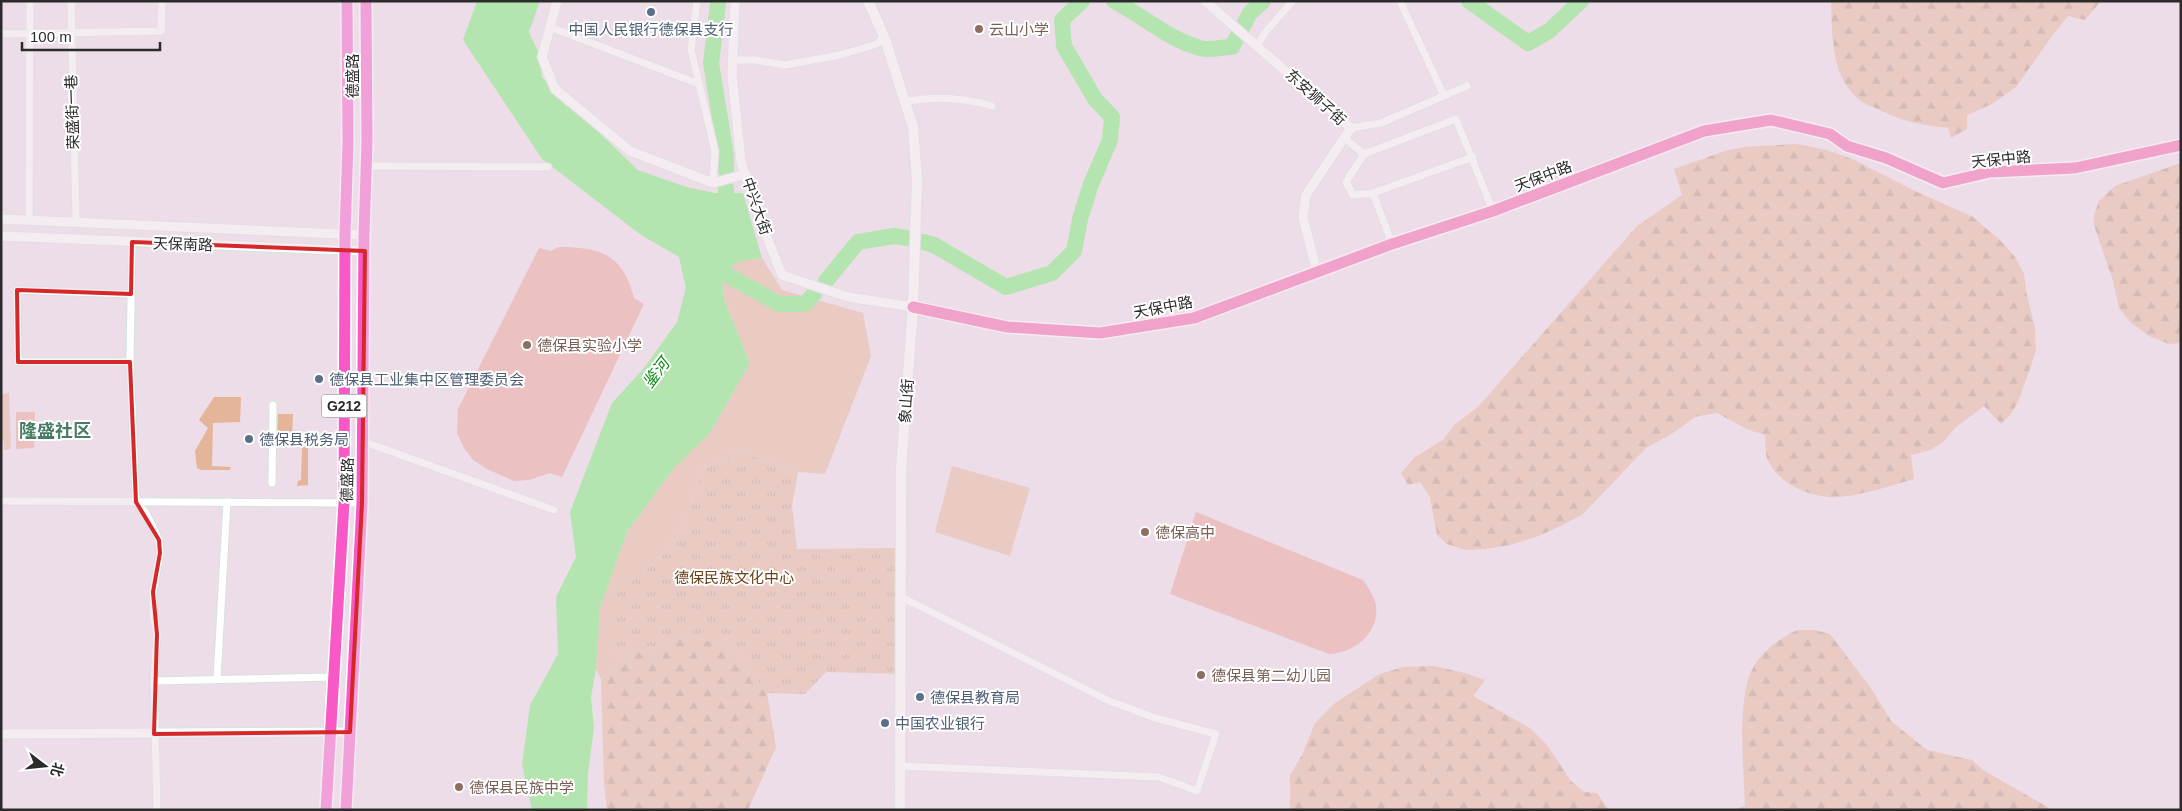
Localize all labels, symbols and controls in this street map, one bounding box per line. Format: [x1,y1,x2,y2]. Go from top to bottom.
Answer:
marker: 中国人民银行德保县支行 [645,6,657,18]
scale bar [22,20,160,52]
place label: 中国人民银行德保县支行 [568,21,734,38]
place label: 云山小学 [989,21,1049,38]
marker: 云山小学 [973,23,985,35]
text: 100 m [30,28,72,45]
street label: 德盛路 [344,53,361,99]
street label: 东安狮子街 [1282,66,1350,128]
street label: 荣盛街一巷 [62,74,82,150]
street label: 天保中路 [1970,147,2032,171]
street label: 天保中路 [1512,157,1574,195]
street label: 中兴大街 [739,175,775,237]
street label: 天保南路 [153,234,213,254]
street label: 天保中路 [1132,293,1194,321]
place label: 德保县实验小学 [537,337,642,354]
marker: 德保县实验小学 [521,339,533,351]
water label: 鉴河 [640,353,674,391]
place label: 德保县工业集中区管理委员会 [329,371,524,388]
marker: 德保县工业集中区管理委员会 [313,373,325,385]
street label: 象山街 [896,378,916,424]
road number: G212 [322,394,366,418]
district label: 隆盛社区 [19,421,91,441]
place label: 德保县税务局 [259,431,349,448]
marker: 德保县税务局 [243,433,255,445]
street label: 德盛路 [338,457,356,503]
place label: 德保高中 [1155,524,1215,541]
marker: 德保高中 [1139,526,1151,538]
park label: 德保民族文化中心 [674,569,794,586]
place label: 德保县第二幼儿园 [1211,667,1331,684]
marker: 德保县第二幼儿园 [1195,669,1207,681]
place label: 德保县教育局 [930,689,1020,706]
marker: 德保县教育局 [914,691,926,703]
place label: 中国农业银行 [895,715,985,732]
marker: 中国农业银行 [879,717,891,729]
north arrow [20,741,70,791]
text: 北 [48,761,67,779]
place label: 德保县民族中学 [469,779,574,796]
marker: 德保县民族中学 [453,781,465,793]

